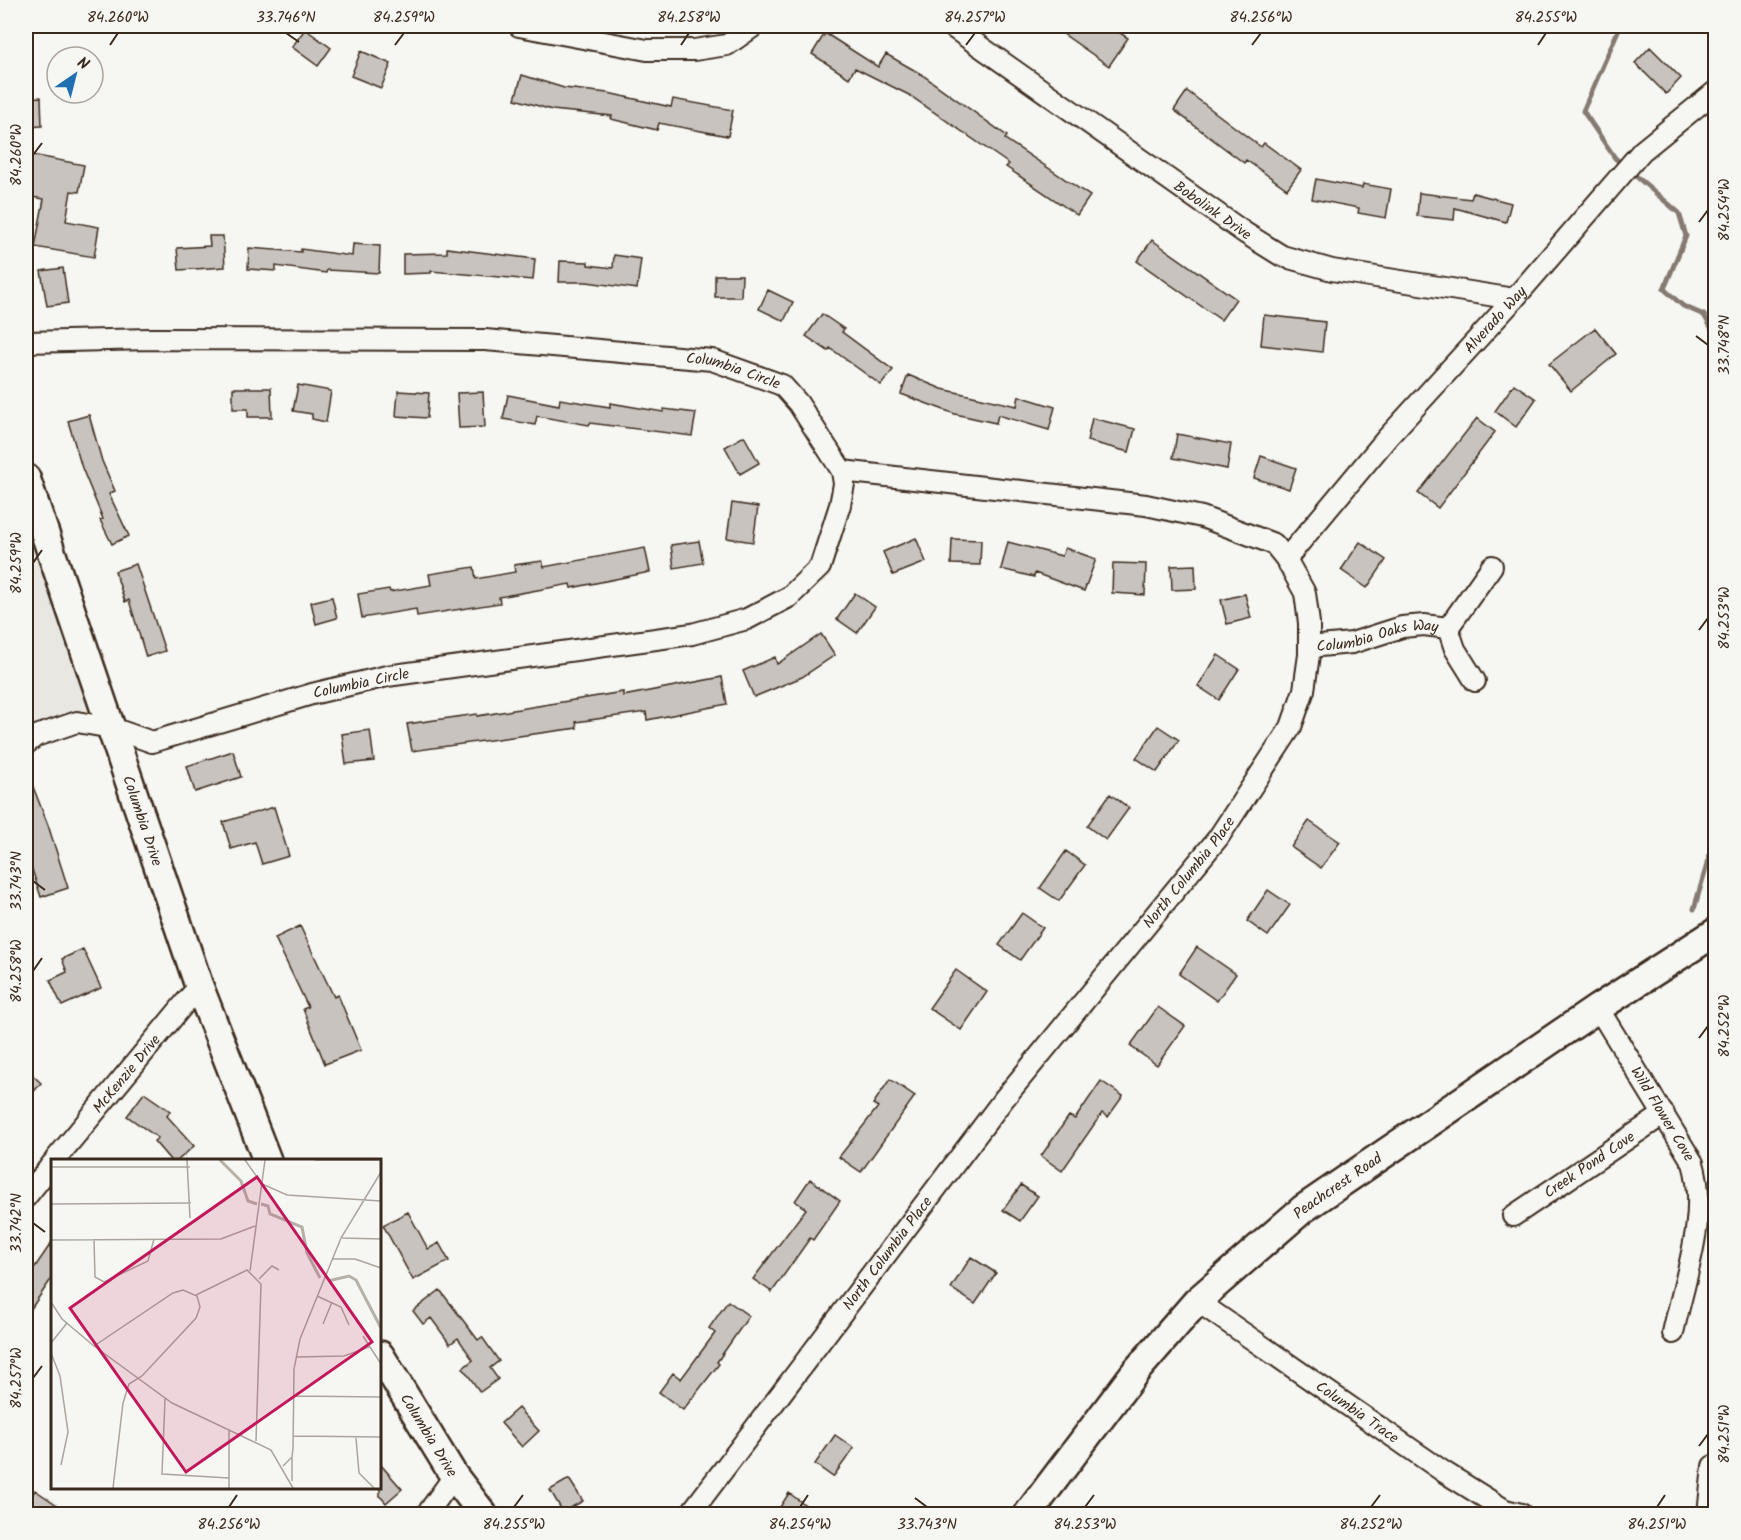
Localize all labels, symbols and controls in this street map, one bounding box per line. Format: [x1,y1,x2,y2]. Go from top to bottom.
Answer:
text: 84.260°W [87,6,149,30]
text: 33.746°N [256,6,316,30]
text: 84.259°W [373,6,435,30]
text: 84.258°W [657,6,721,30]
text: 84.257°W [944,6,1006,30]
text: 84.256°W [1230,6,1293,30]
text: 84.255°W [1515,6,1578,30]
north arrow [45,45,105,105]
text: N [71,51,94,77]
text: 84.260°W [5,124,29,186]
street label: Bobolink Drive [1168,175,1256,247]
text: 84.254°W [1713,178,1737,241]
street label: Alverado Way [1459,280,1534,359]
text: 33.748°N [1713,315,1737,375]
street label: Columbia Circle [685,347,784,397]
text: 84.259°W [5,532,29,594]
text: 84.253°W [1713,586,1737,650]
street label: Columbia Oaks Way [1316,614,1441,659]
street label: Columbia Circle [311,662,412,706]
street label: Columbia Drive [115,772,168,870]
street label: North Columbia Place [1137,812,1242,934]
text: 33.743°N [5,851,29,911]
text: 84.258°W [5,939,29,1003]
text: 84.252°W [1713,994,1737,1058]
street label: McKenzie Drive [87,1029,167,1119]
street label: Wild Flower Cove [1624,1062,1700,1167]
street label: Creek Pond Cove [1539,1126,1641,1205]
street label: Peachcrest Road [1288,1147,1388,1225]
inset map [51,1159,381,1489]
street label: North Columbia Place [837,1192,939,1316]
text: 33.742°N [5,1193,29,1253]
text: 84.257°W [5,1347,29,1409]
street label: Columbia Trace [1310,1375,1404,1450]
street label: Columbia Drive [393,1389,463,1482]
text: 84.251°W [1713,1404,1737,1464]
text: 84.256°W [198,1513,261,1537]
text: 84.255°W [483,1513,546,1537]
text: 84.254°W [769,1513,832,1537]
text: 33.743°N [897,1513,957,1537]
text: 84.253°W [1053,1513,1117,1537]
text: 84.252°W [1339,1513,1403,1537]
text: 84.251°W [1627,1513,1687,1537]

